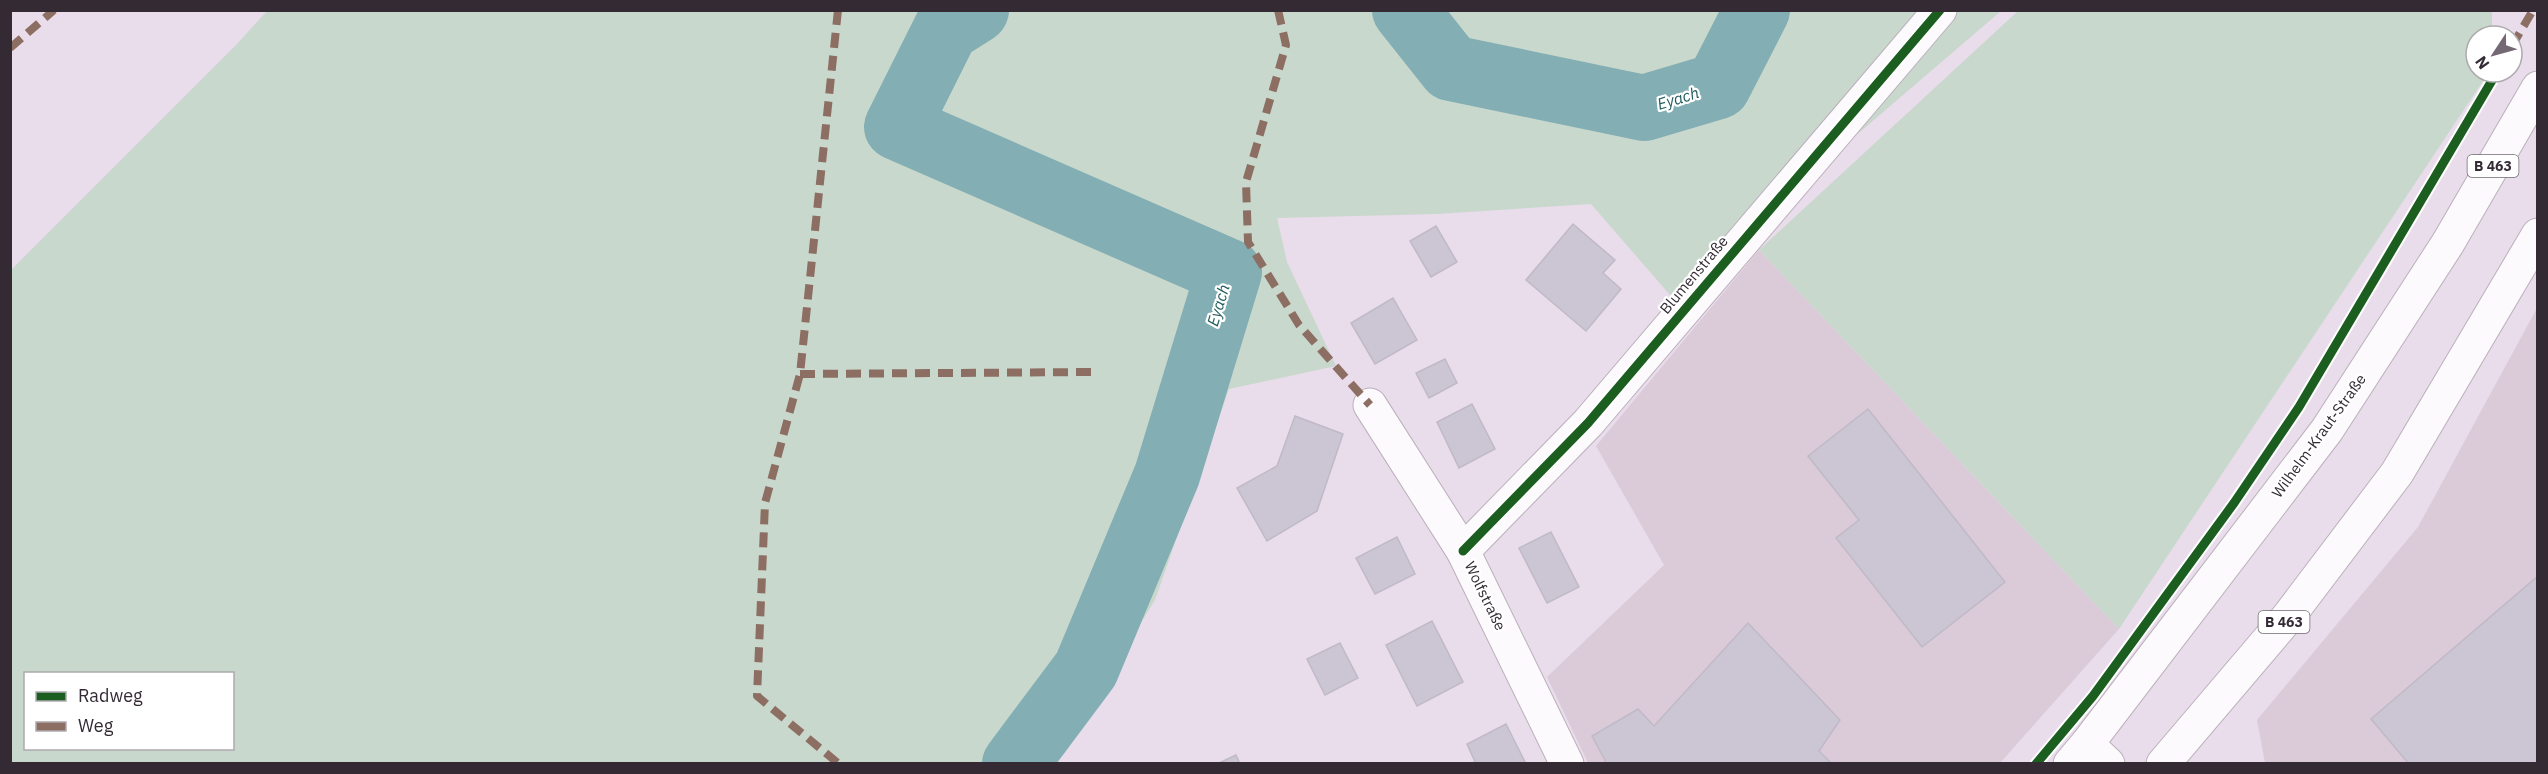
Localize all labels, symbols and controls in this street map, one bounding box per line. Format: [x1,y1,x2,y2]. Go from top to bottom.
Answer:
north arrow [2464,24,2524,84]
text: N [2470,52,2493,73]
water label: Eyach [1655,82,1701,114]
road number: B 463 [2468,155,2518,177]
street label: Blumenstraße [1655,232,1732,318]
water label: Eyach [1202,282,1234,328]
street label: Wilhelm-Kraut-Straße [2267,370,2370,501]
street label: Wolfstraße [1461,558,1510,633]
road number: B 463 [2258,611,2310,633]
legend [24,672,234,750]
text: Radweg [78,684,143,707]
text: Weg [78,714,114,737]

